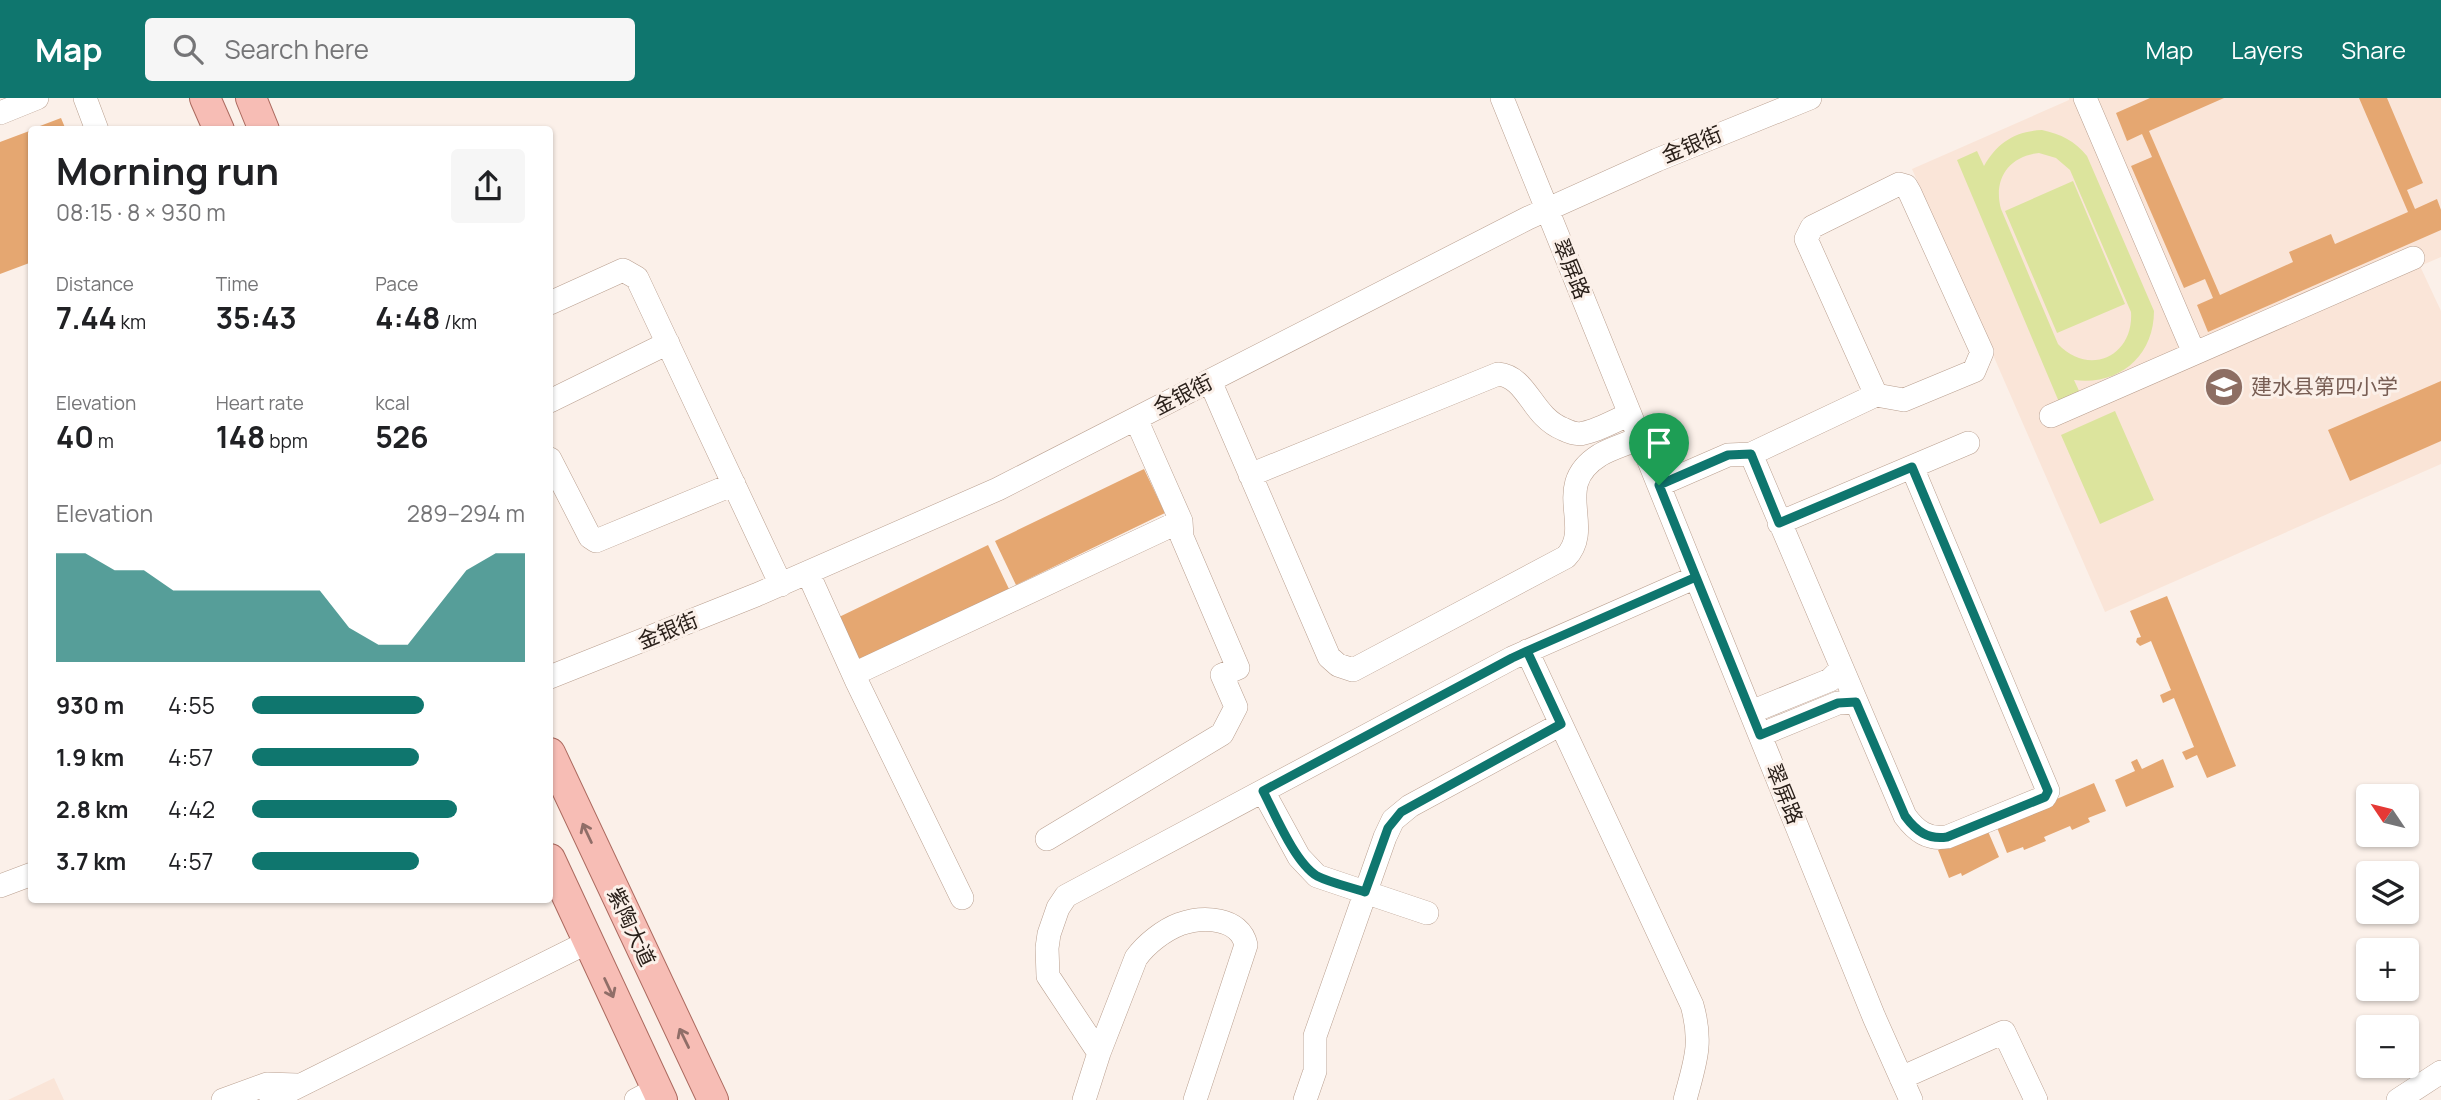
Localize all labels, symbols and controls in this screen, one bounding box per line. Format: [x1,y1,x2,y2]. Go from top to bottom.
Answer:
search box [145,18,635,81]
text: Map [35,27,103,72]
icon: search [169,30,207,68]
text: Search here [225,31,369,67]
text: Map [2146,33,2193,66]
text: Layers [2231,33,2303,66]
text: Share [2341,33,2406,66]
street label: 金银街 [1657,119,1726,169]
text: Morning run [56,144,279,196]
button: share [451,149,525,223]
text: 08:15 · 8 × 930 m [56,196,226,228]
street label: 翠屏路 [1547,234,1597,303]
text: Distance [56,271,134,297]
text: Time [216,271,259,297]
text: Pace [375,271,418,297]
text: 7.44 [56,297,117,338]
text: 35:43 [216,297,297,338]
text: 4:48 [375,297,441,338]
text: km [117,309,146,335]
text: /km [441,309,477,335]
school or university icon: 建水县第四小学 [2203,366,2245,408]
street label: 金银街 [1148,367,1217,421]
place label: 建水县第四小学 [2251,372,2398,400]
text: Elevation [56,390,136,416]
text: Heart rate [216,390,304,416]
text: kcal [375,390,410,416]
pin [1629,413,1689,485]
text: 40 [56,416,94,457]
text: 148 [216,416,265,457]
text: 526 [375,416,429,457]
icon: arrive [1640,424,1678,462]
text: m [94,428,114,454]
text: bpm [265,428,308,454]
text: Elevation [56,497,153,529]
text: 289–294 m [407,497,525,529]
street label: 金银街 [633,605,702,655]
text: 930 m [56,689,124,721]
text: 4:55 [168,689,215,721]
text: 1.9 km [56,741,124,773]
text: 4:57 [168,741,213,773]
street label: 翠屏路 [1760,759,1810,828]
north arrow [2356,784,2418,847]
map controls [2356,784,2419,1078]
text: 2.8 km [56,793,128,825]
text: 4:42 [168,793,215,825]
one-way arrow [579,822,592,843]
text: 3.7 km [56,845,126,877]
text: 4:57 [168,845,213,877]
button: layers [2356,861,2419,924]
street label: 紫陶大道 [601,883,662,971]
button: + [2356,938,2419,1001]
one-way arrow [603,977,616,998]
button: − [2356,1015,2419,1078]
one-way arrow [676,1028,690,1049]

